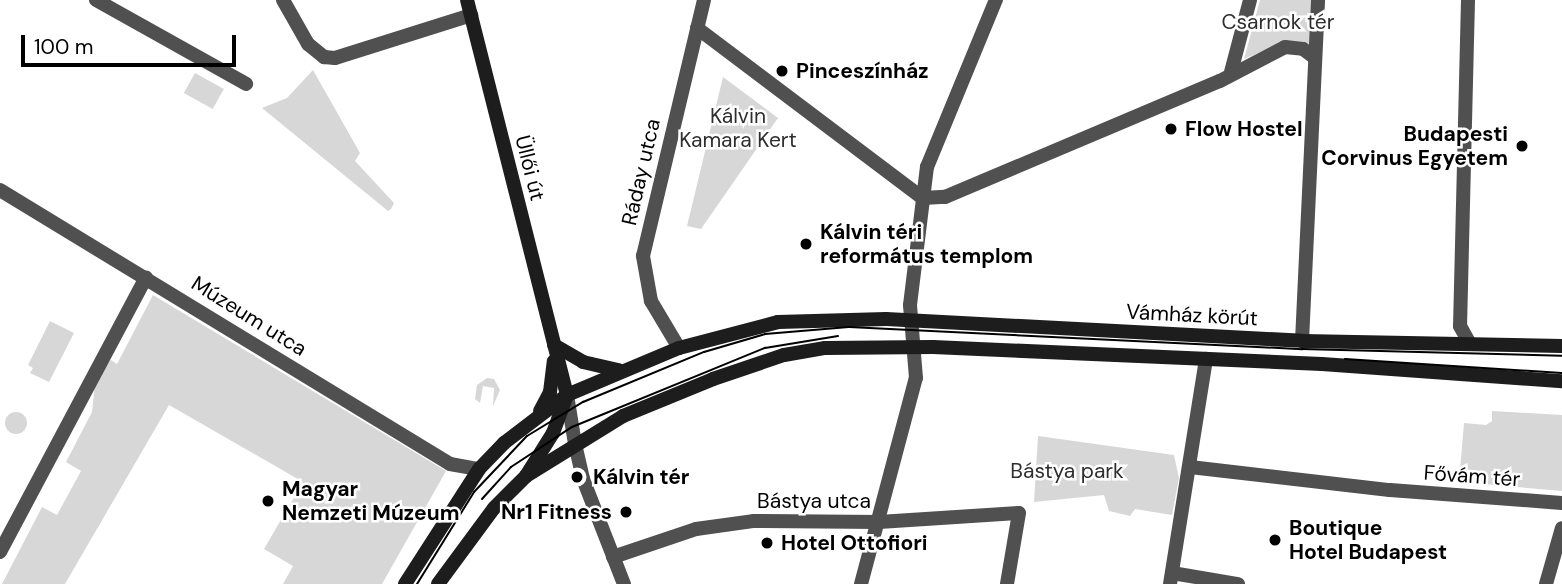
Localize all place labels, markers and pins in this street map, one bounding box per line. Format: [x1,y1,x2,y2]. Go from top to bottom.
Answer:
place label: Pinceszínház [796,58,929,84]
marker: Pinceszínház [774,63,790,79]
place label: Flow Hostel [1185,116,1303,142]
marker: Flow Hostel [1163,121,1179,137]
place label: Budapesti Corvinus Egyetem [1321,121,1508,171]
marker: Budapesti Corvinus Egyetem [1514,138,1530,154]
place label: Kálvin téri református templom [820,219,1033,269]
marker: Kálvin téri református templom [798,236,814,252]
place label: Kálvin tér [593,464,689,490]
marker: Kálvin tér [567,467,587,487]
place label: Magyar Nemzeti Múzeum [282,476,459,526]
marker: Magyar Nemzeti Múzeum [260,493,276,509]
place label: Nr1 Fitness [501,499,612,525]
marker: Nr1 Fitness [618,504,634,520]
place label: Boutique Hotel Budapest [1289,515,1447,565]
place label: Hotel Ottofiori [781,530,928,556]
marker: Boutique Hotel Budapest [1267,532,1283,548]
marker: Hotel Ottofiori [759,535,775,551]

